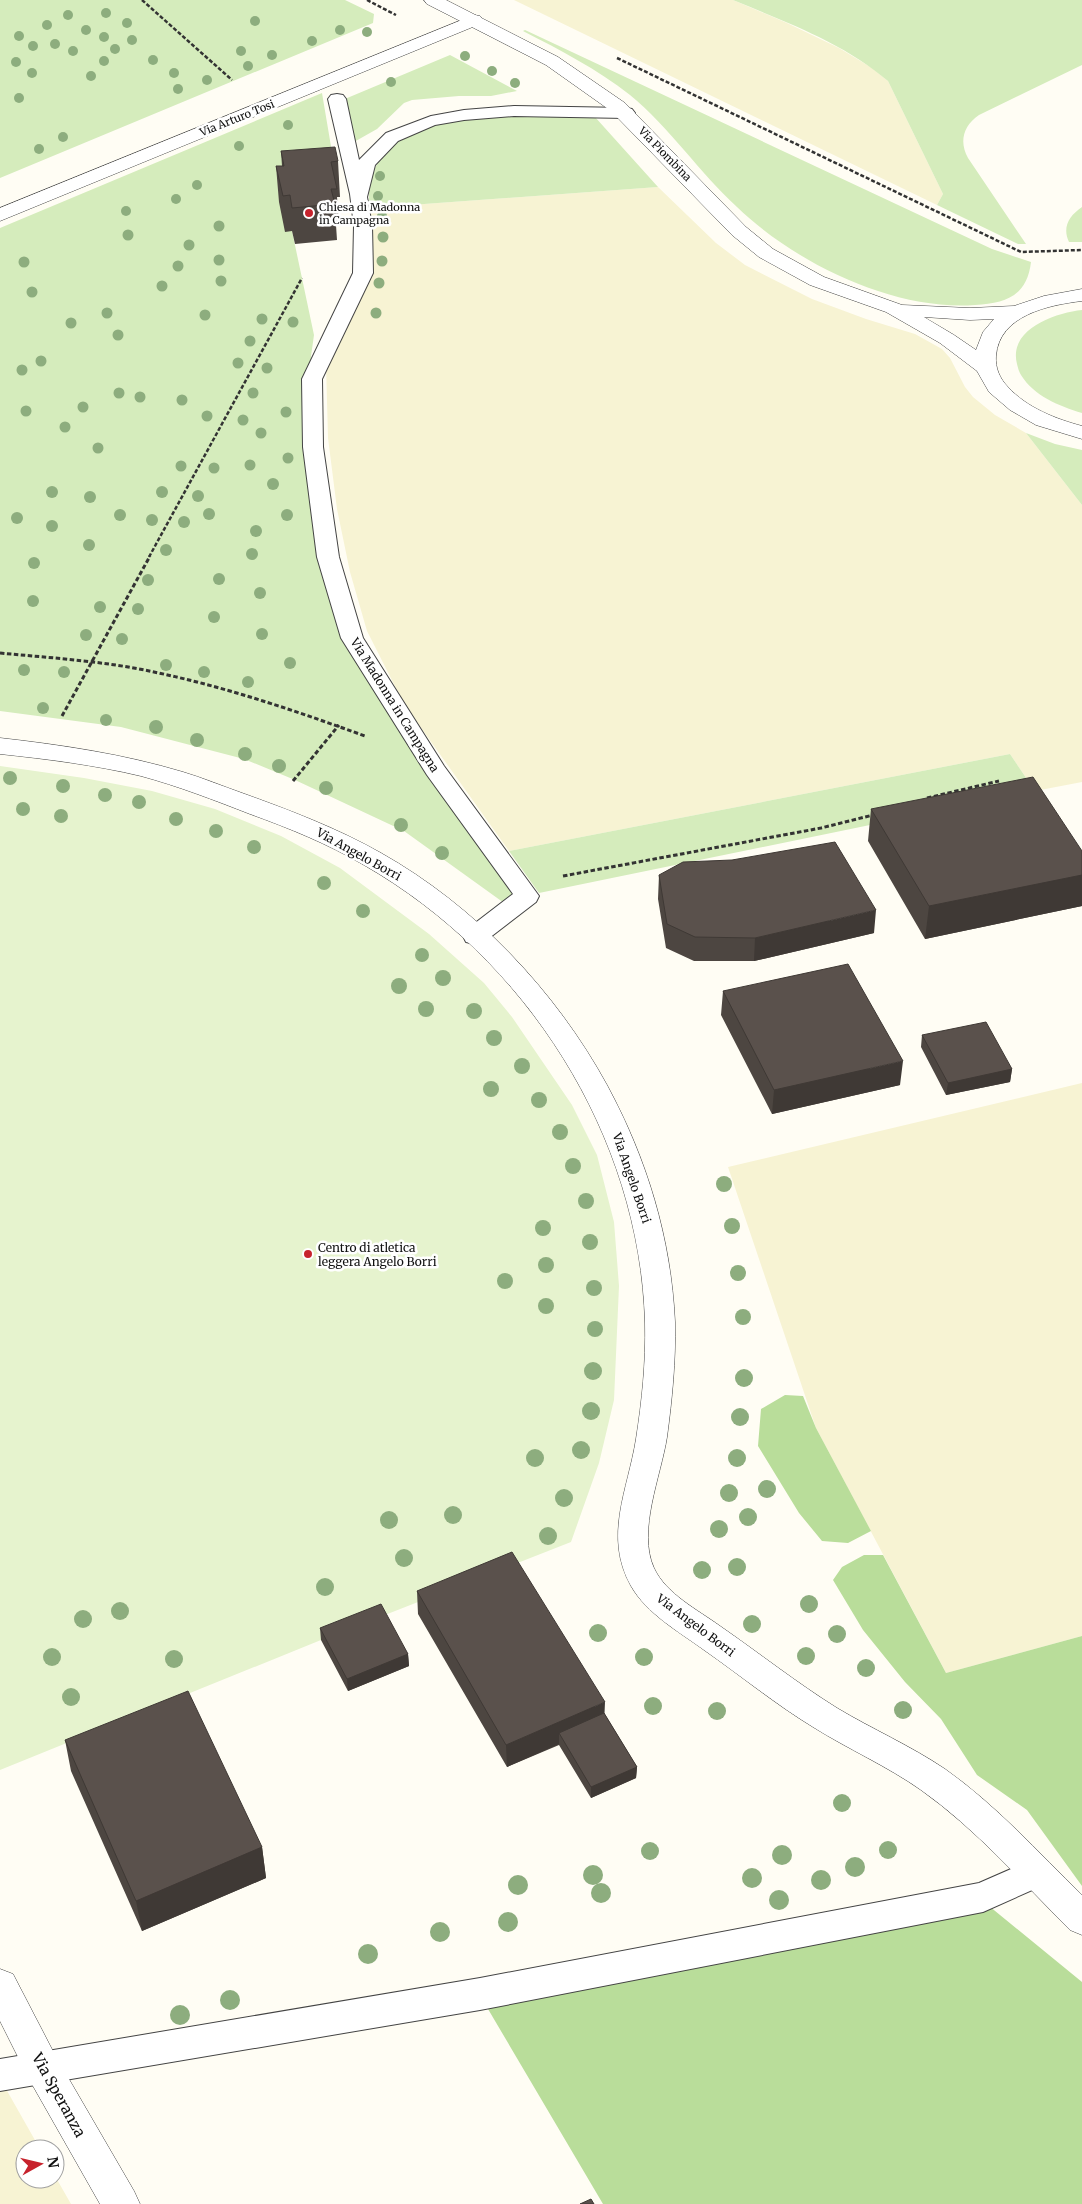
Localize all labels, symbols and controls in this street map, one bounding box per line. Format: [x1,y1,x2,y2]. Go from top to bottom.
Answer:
street label: Via Arturo Tosi [197,96,277,140]
street label: Via Piombina [635,123,695,184]
place label: Chiesa di Madonna in Campagna [319,200,420,227]
marker: Chiesa di Madonna in Campagna [303,207,315,219]
street label: Via Madonna in Campagna [347,634,443,775]
street label: Via Angelo Borri [313,824,404,883]
street label: Via Angelo Borri [609,1130,654,1225]
place label: Centro di atletica leggera Angelo Borri [318,1240,437,1269]
marker: Centro di atletica leggera Angelo Borri [302,1248,314,1260]
street label: Via Angelo Borri [653,1590,738,1659]
street label: Via Speranza [28,2049,90,2141]
north arrow [15,2139,65,2189]
text: N [43,2155,63,2169]

